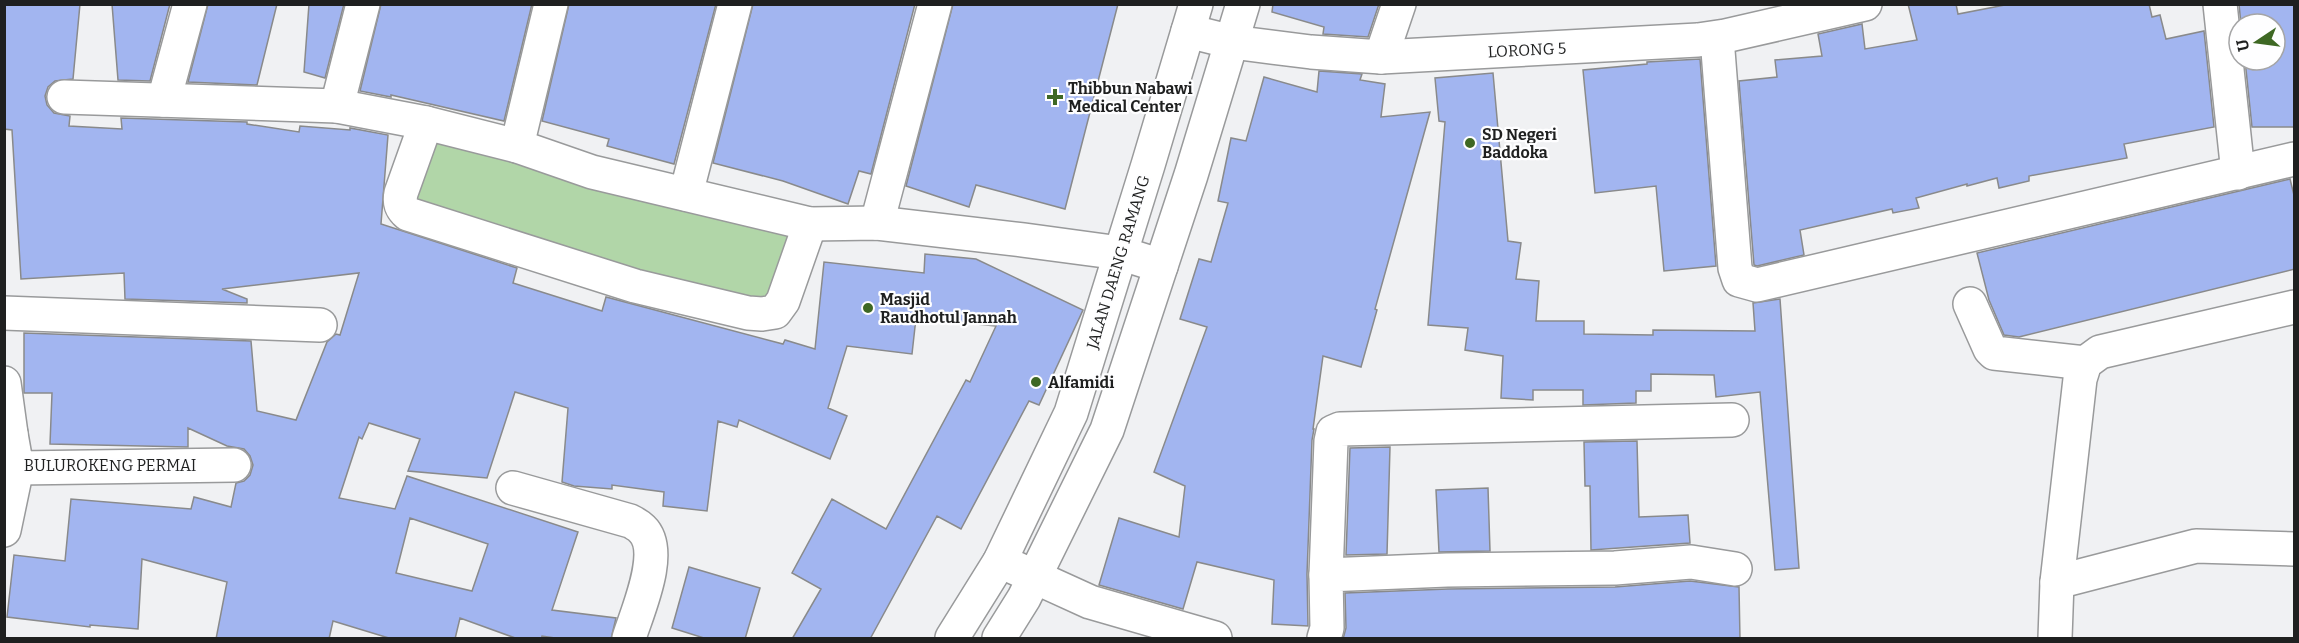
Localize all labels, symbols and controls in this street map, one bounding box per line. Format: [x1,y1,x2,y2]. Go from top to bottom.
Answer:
north arrow [2227,12,2287,72]
text: U [2232,37,2253,53]
street label: LORONG 5 [1487,38,1567,62]
place label: Thibbun Nabawi Medical Center [1068,79,1193,116]
marker: Thibbun Nabawi Medical Center [1046,88,1064,106]
place label: SD Negeri Baddoka [1482,125,1557,162]
marker: SD Negeri Baddoka [1463,136,1477,150]
street label: JALAN DAENG RAMANG [1082,173,1154,352]
place label: Masjid Raudhotul Jannah [880,290,1017,327]
marker: Masjid Raudhotul Jannah [861,301,875,315]
place label: Alfamidi [1048,373,1114,392]
marker: Alfamidi [1029,375,1043,389]
street label: BULUROKENG PERMAI [24,456,196,475]

